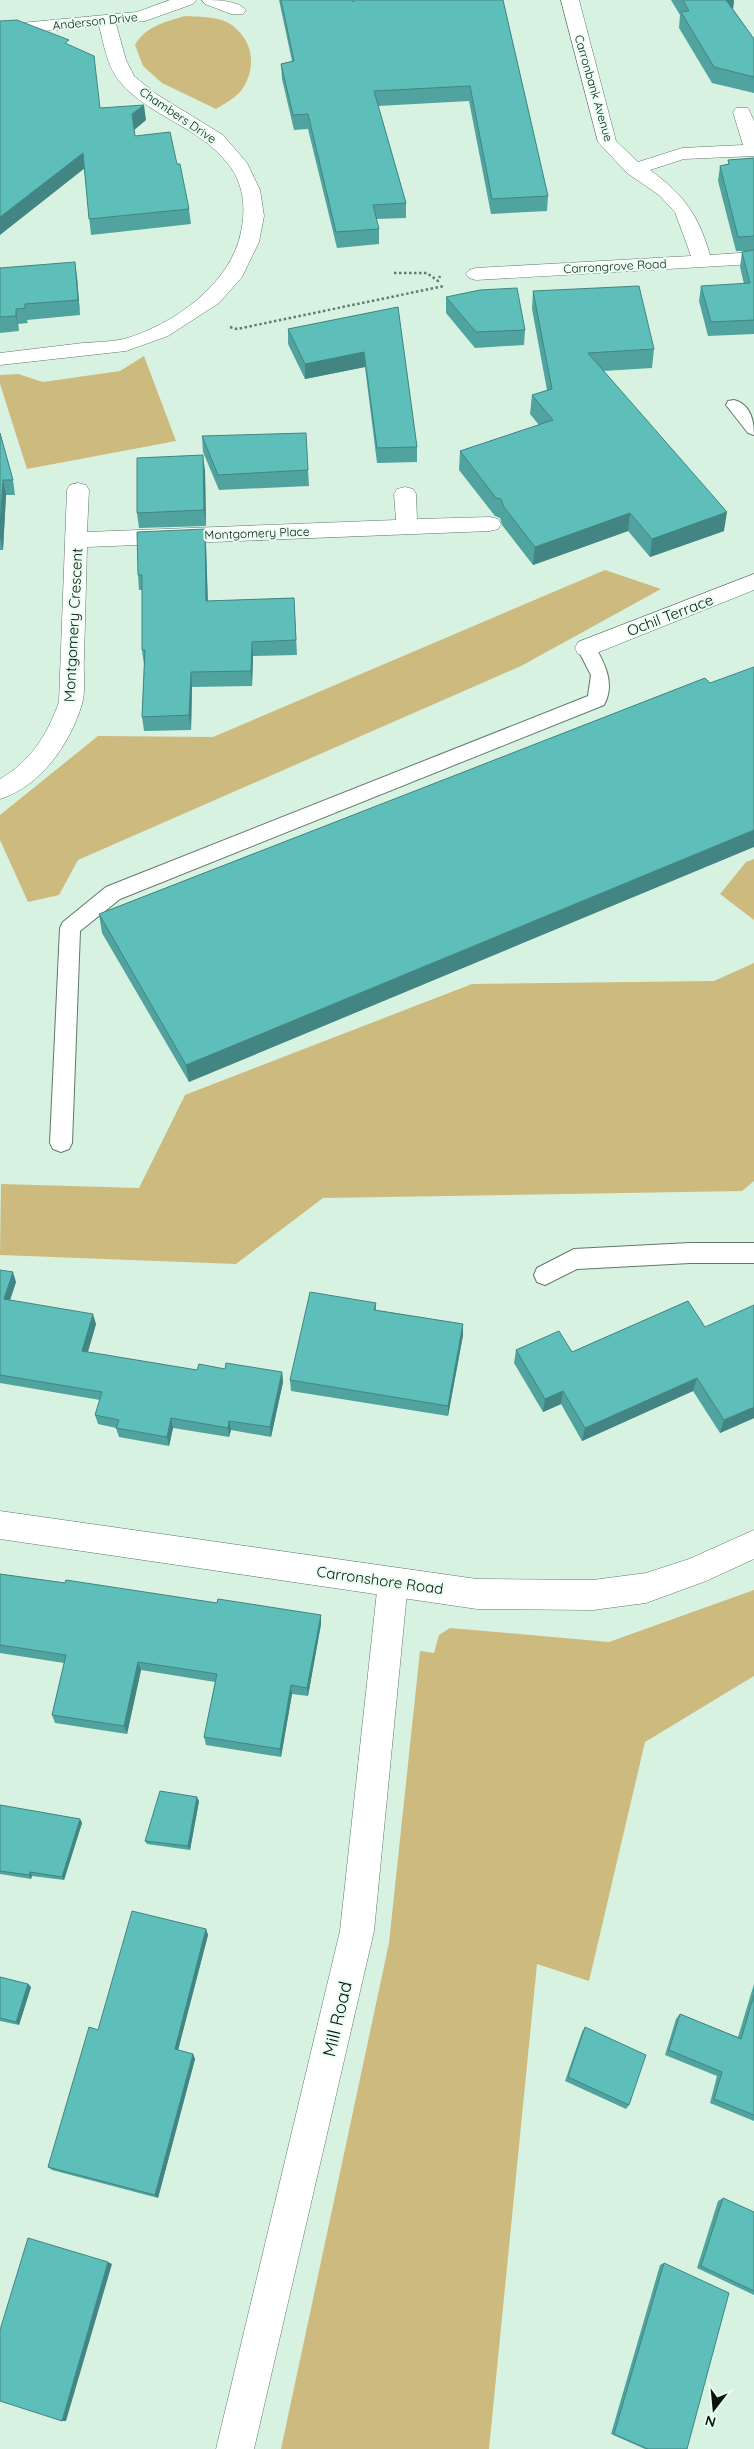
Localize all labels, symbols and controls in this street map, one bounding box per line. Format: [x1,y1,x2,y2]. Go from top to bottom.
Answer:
street label: Anderson Drive [52,9,138,33]
street label: Carronbank Avenue [572,33,616,143]
street label: Chambers Drive [137,84,219,146]
street label: Carrongrove Road [563,256,667,276]
street label: Montgomery Place [204,524,310,542]
street label: Montgomery Crescent [59,547,87,703]
street label: Ochil Terrace [624,590,716,640]
street label: Carronshore Road [315,1562,445,1598]
street label: Mill Road [317,1979,357,2059]
north arrow [689,2384,739,2434]
text: N [703,2411,718,2432]

